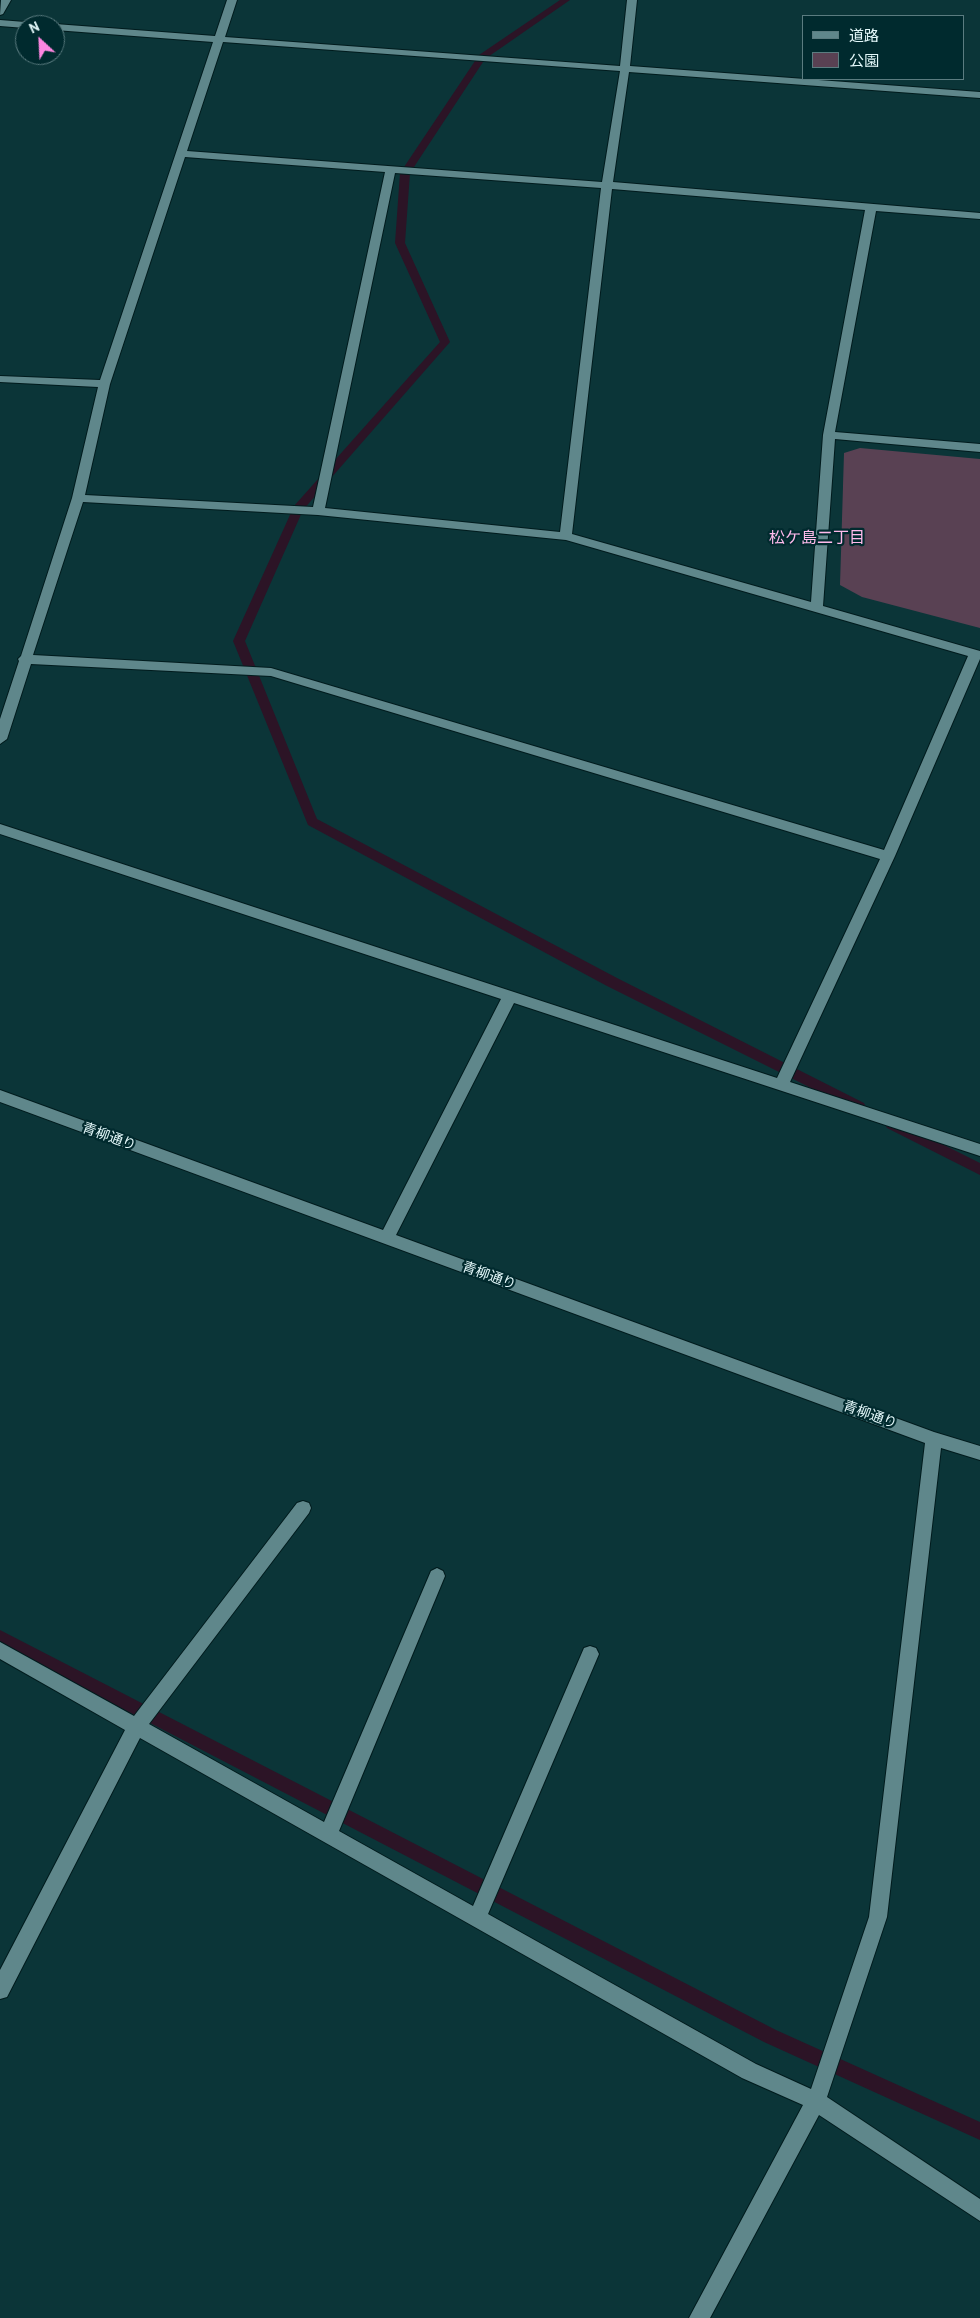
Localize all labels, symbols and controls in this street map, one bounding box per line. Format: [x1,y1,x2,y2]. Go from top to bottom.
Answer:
north arrow [15,15,65,65]
legend [802,15,965,80]
text: N [26,17,42,37]
text: 道路 [849,26,879,45]
text: 公園 [849,51,879,70]
district label: 松ケ島二丁目 [769,528,865,548]
street label: 青柳通り [80,1120,138,1154]
street label: 青柳通り [460,1259,518,1293]
street label: 青柳通り [841,1398,899,1432]

